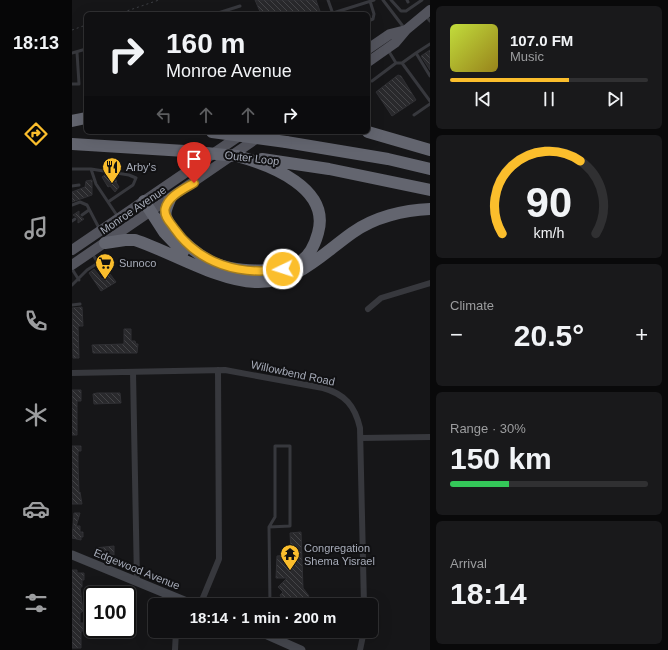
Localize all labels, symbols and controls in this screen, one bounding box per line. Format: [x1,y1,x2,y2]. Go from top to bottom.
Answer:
icon: right [100,28,152,80]
text: 160 m [166,28,245,59]
text: 107.0 FM [510,32,573,49]
text: 18:13 [13,33,59,53]
text: Music [510,49,544,64]
text: Monroe Avenue [166,61,292,81]
icon: previous [472,88,494,110]
icon: pause [538,88,560,110]
icon: next [604,88,626,110]
icon: left [153,104,175,126]
icon: ahead [195,104,217,126]
icon: ahead [237,104,259,126]
icon: right [279,104,301,126]
icon: directions [22,120,50,148]
pin [177,142,211,183]
icon: arrive [183,148,205,170]
street label: Outer Loop [224,149,280,167]
restaurant icon: Arby's [101,156,123,184]
place label: Arby's [126,161,157,173]
text: 90 [526,179,572,226]
street label: Monroe Avenue [98,184,168,236]
icon: music [22,214,50,242]
text: km/h [534,225,565,241]
position arrow [262,248,304,290]
supermarket icon: Sunoco [94,252,116,280]
place label: Sunoco [119,257,156,269]
text: Climate [450,298,494,313]
icon: phone [22,307,50,335]
text: 20.5° [514,319,584,352]
text: − [450,322,463,347]
text: + [635,322,648,347]
street label: Willowbend Road [250,358,336,388]
icon: climate [22,401,50,429]
text: Range · 30% [450,421,526,436]
text: 150 km [450,442,552,475]
icon: car [22,495,50,523]
place label: Congregation Shema Yisrael [304,542,375,567]
temple icon: Congregation Shema Yisrael [279,543,301,571]
street label: Edgewood Avenue [92,546,182,592]
text: Arrival [450,556,487,571]
text: 18:14 [450,577,527,610]
speed limit sign: 100 [84,586,136,638]
icon: filters [22,589,50,617]
text: 18:14 · 1 min · 200 m [190,609,336,626]

